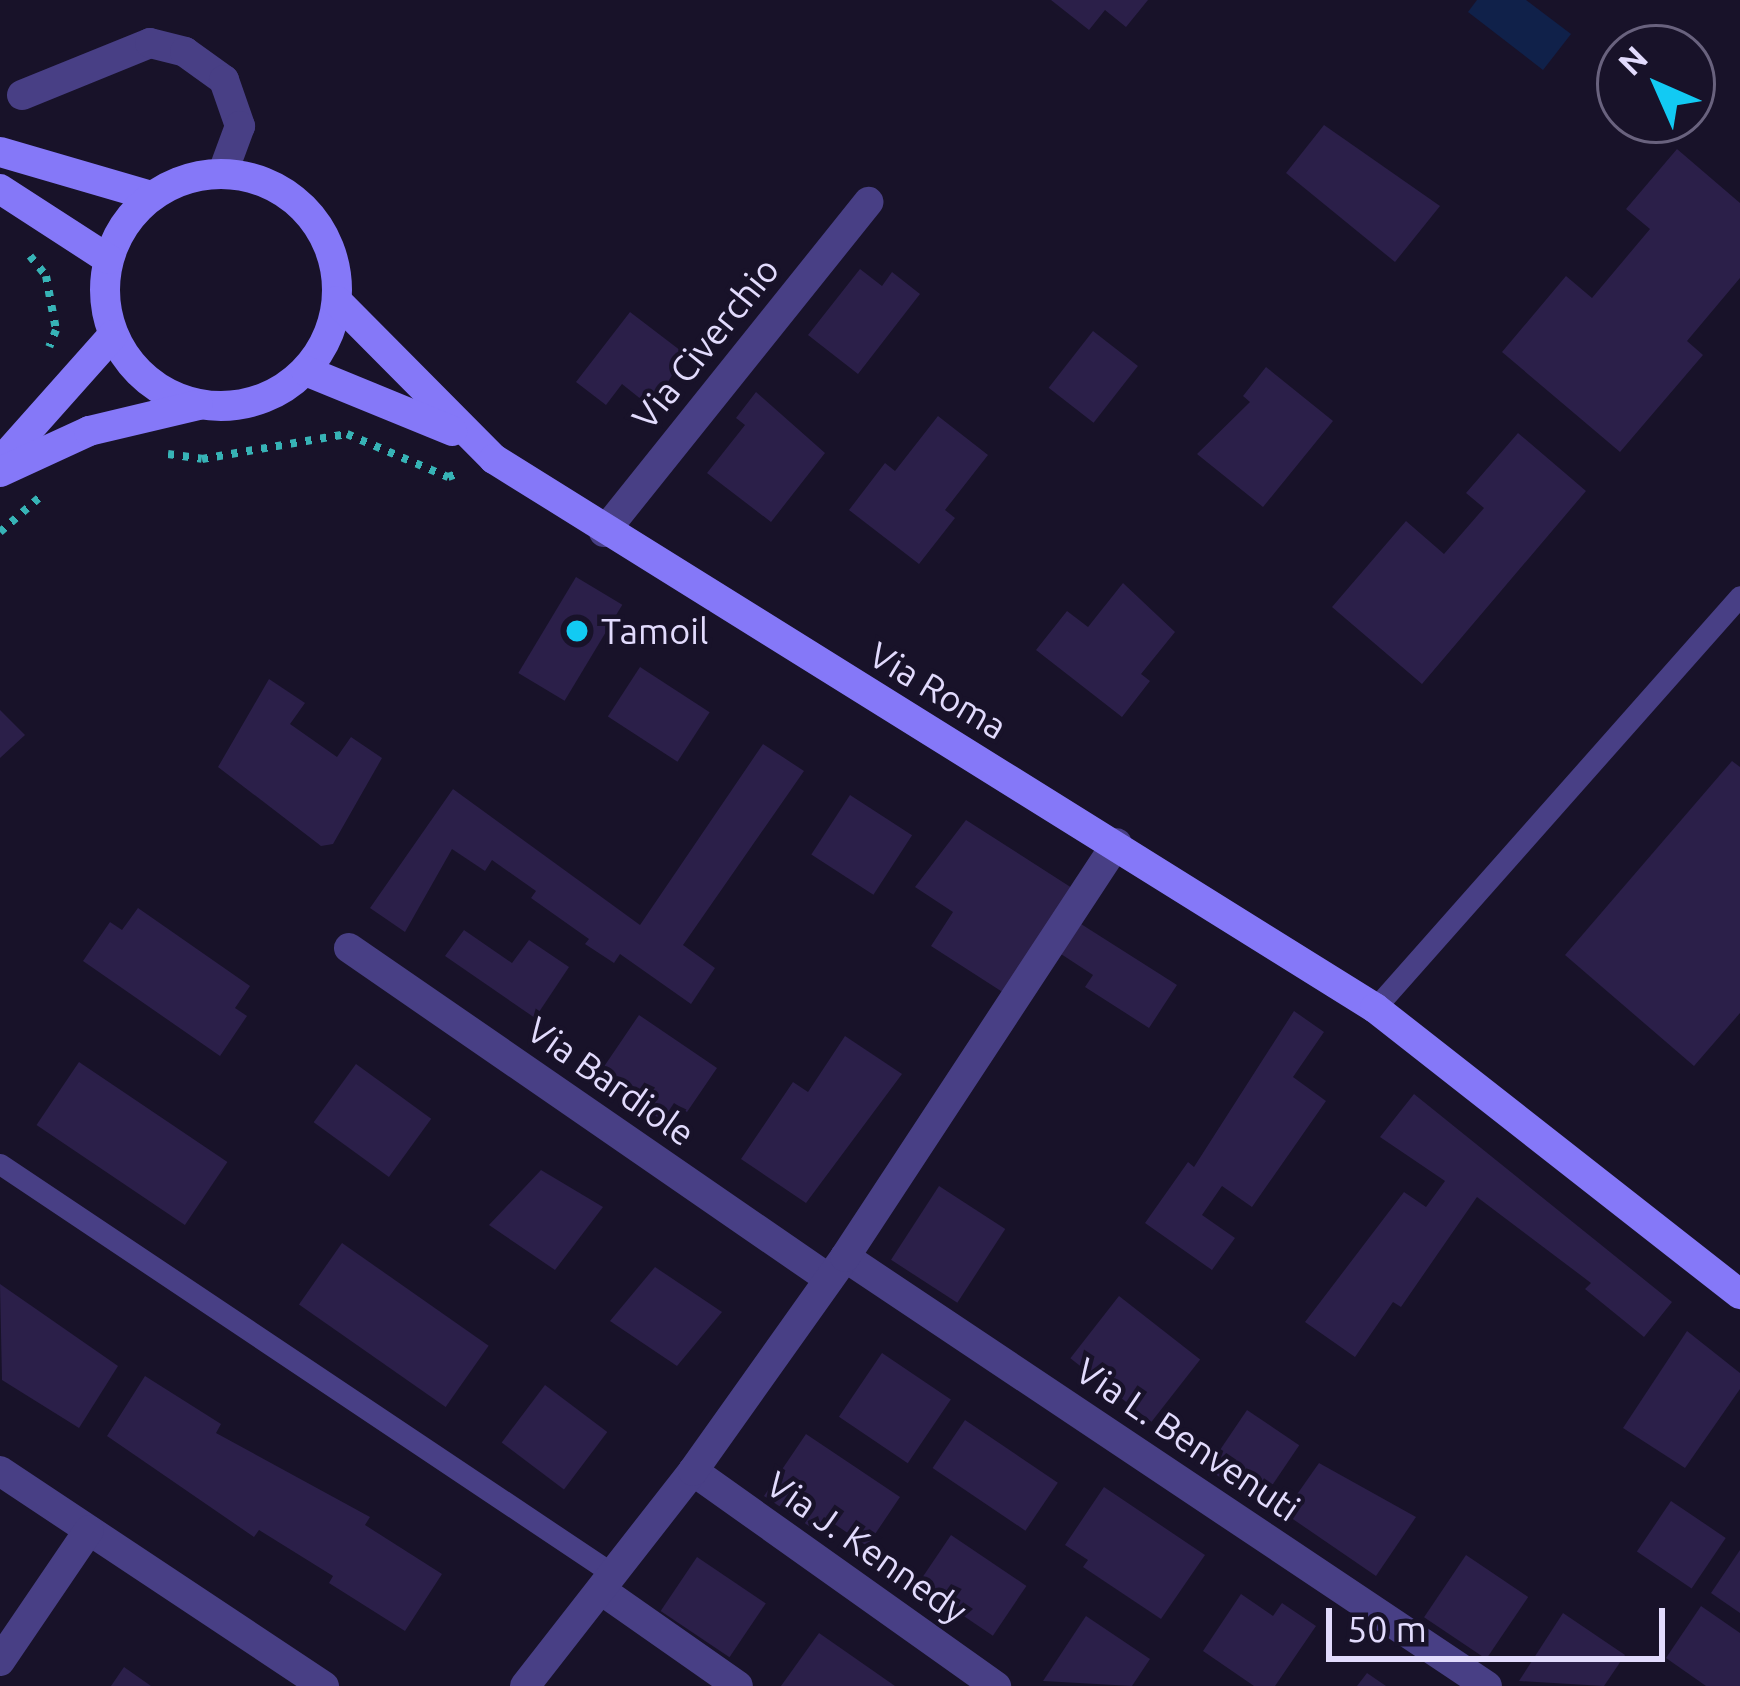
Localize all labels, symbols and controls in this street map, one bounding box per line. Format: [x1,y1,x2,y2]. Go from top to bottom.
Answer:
north arrow [1596,24,1716,144]
text: N [1611,39,1654,82]
street label: Via Civerchio [623,248,787,438]
place label: Tamoil [601,609,708,653]
marker: Tamoil [564,618,590,644]
street label: Via Roma [862,632,1014,748]
street label: Via Bardiole [519,1007,703,1155]
street label: Via L. Benvenuti [1068,1348,1308,1530]
street label: Via J. Kennedy [758,1462,976,1632]
scale bar [1332,1584,1671,1658]
text: 50 m [1347,1608,1427,1649]

